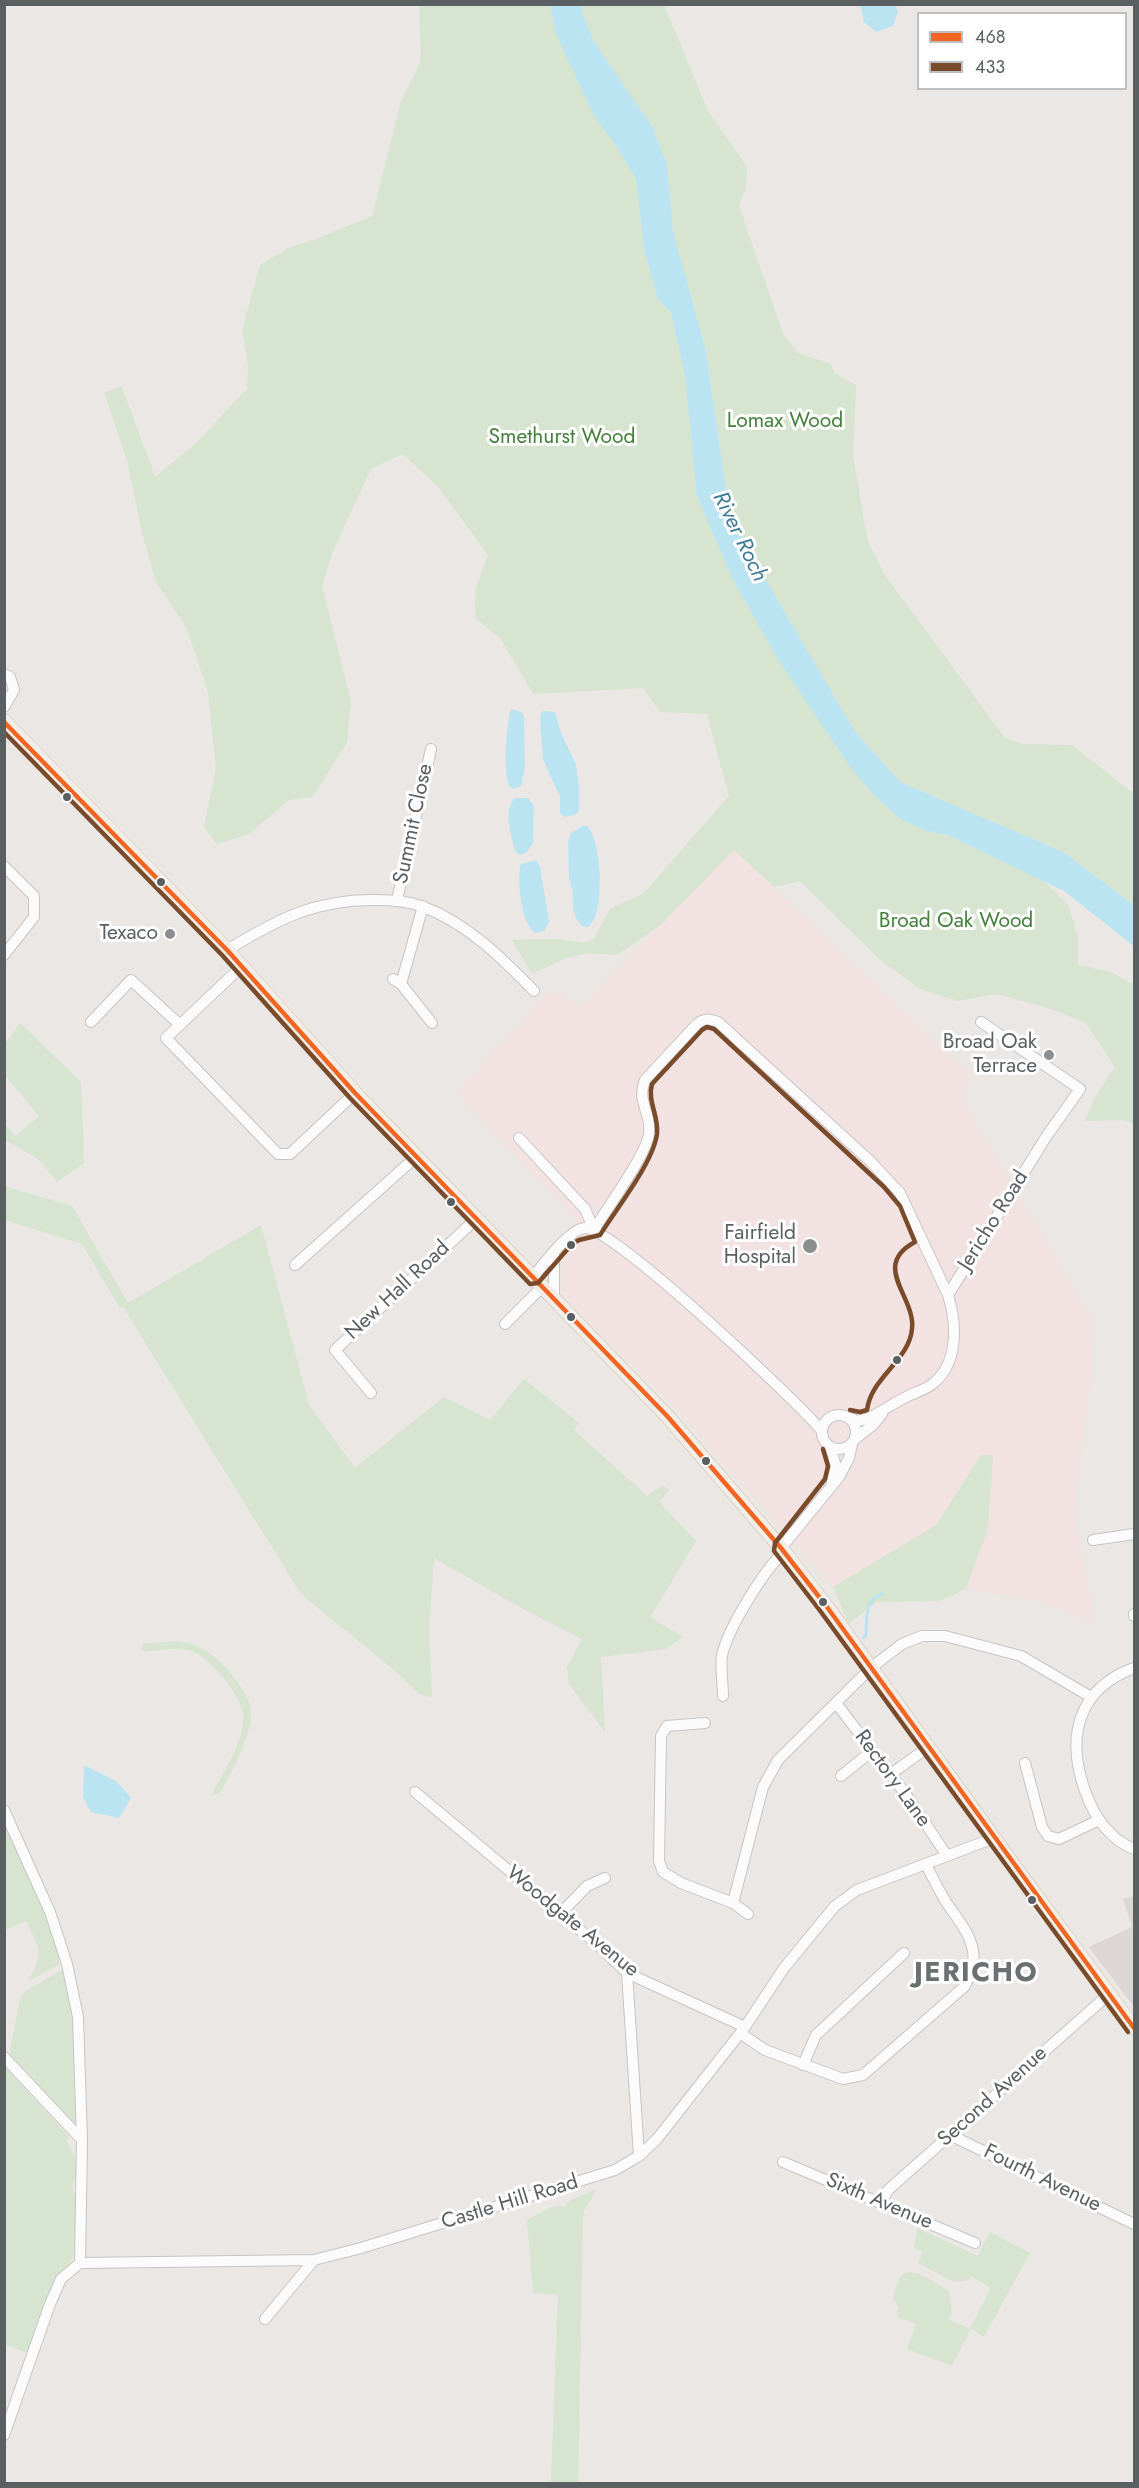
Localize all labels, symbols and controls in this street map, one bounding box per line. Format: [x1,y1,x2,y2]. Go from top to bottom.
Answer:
legend [917,12,1127,90]
text: 468 [975,24,1006,50]
text: 433 [975,54,1005,80]
park label: Lomax Wood [727,409,843,435]
park label: Smethurst Wood [489,425,635,451]
water label: River Roch [706,488,772,586]
street label: Summit Close [389,762,439,886]
unlabelled marker [61,791,73,803]
unlabelled marker [155,876,167,888]
park label: Broad Oak Wood [879,909,1033,935]
place label: Texaco [99,921,158,947]
marker: Texaco [163,927,177,941]
place label: Broad Oak Terrace [943,1030,1037,1080]
marker: Broad Oak Terrace [1042,1048,1056,1062]
street label: Jericho Road [953,1167,1035,1275]
unlabelled marker [445,1196,457,1208]
place label: Fairfield Hospital [724,1221,796,1271]
street label: New Hall Road [341,1236,455,1346]
marker: Fairfield Hospital [801,1237,819,1255]
unlabelled marker [565,1239,577,1251]
unlabelled marker [565,1311,577,1323]
unlabelled marker [891,1354,903,1366]
unlabelled marker [700,1455,712,1467]
unlabelled marker [817,1596,829,1608]
street label: Rectory Lane [848,1726,936,1832]
street label: Woodgate Avenue [500,1861,644,1983]
unlabelled marker [1026,1894,1038,1906]
district label: JERICHO [914,1958,1038,1990]
street label: Second Avenue [933,2041,1053,2153]
street label: Fourth Avenue [979,2140,1105,2218]
street label: Sixth Avenue [822,2168,936,2236]
street label: Castle Hill Road [439,2170,581,2236]

